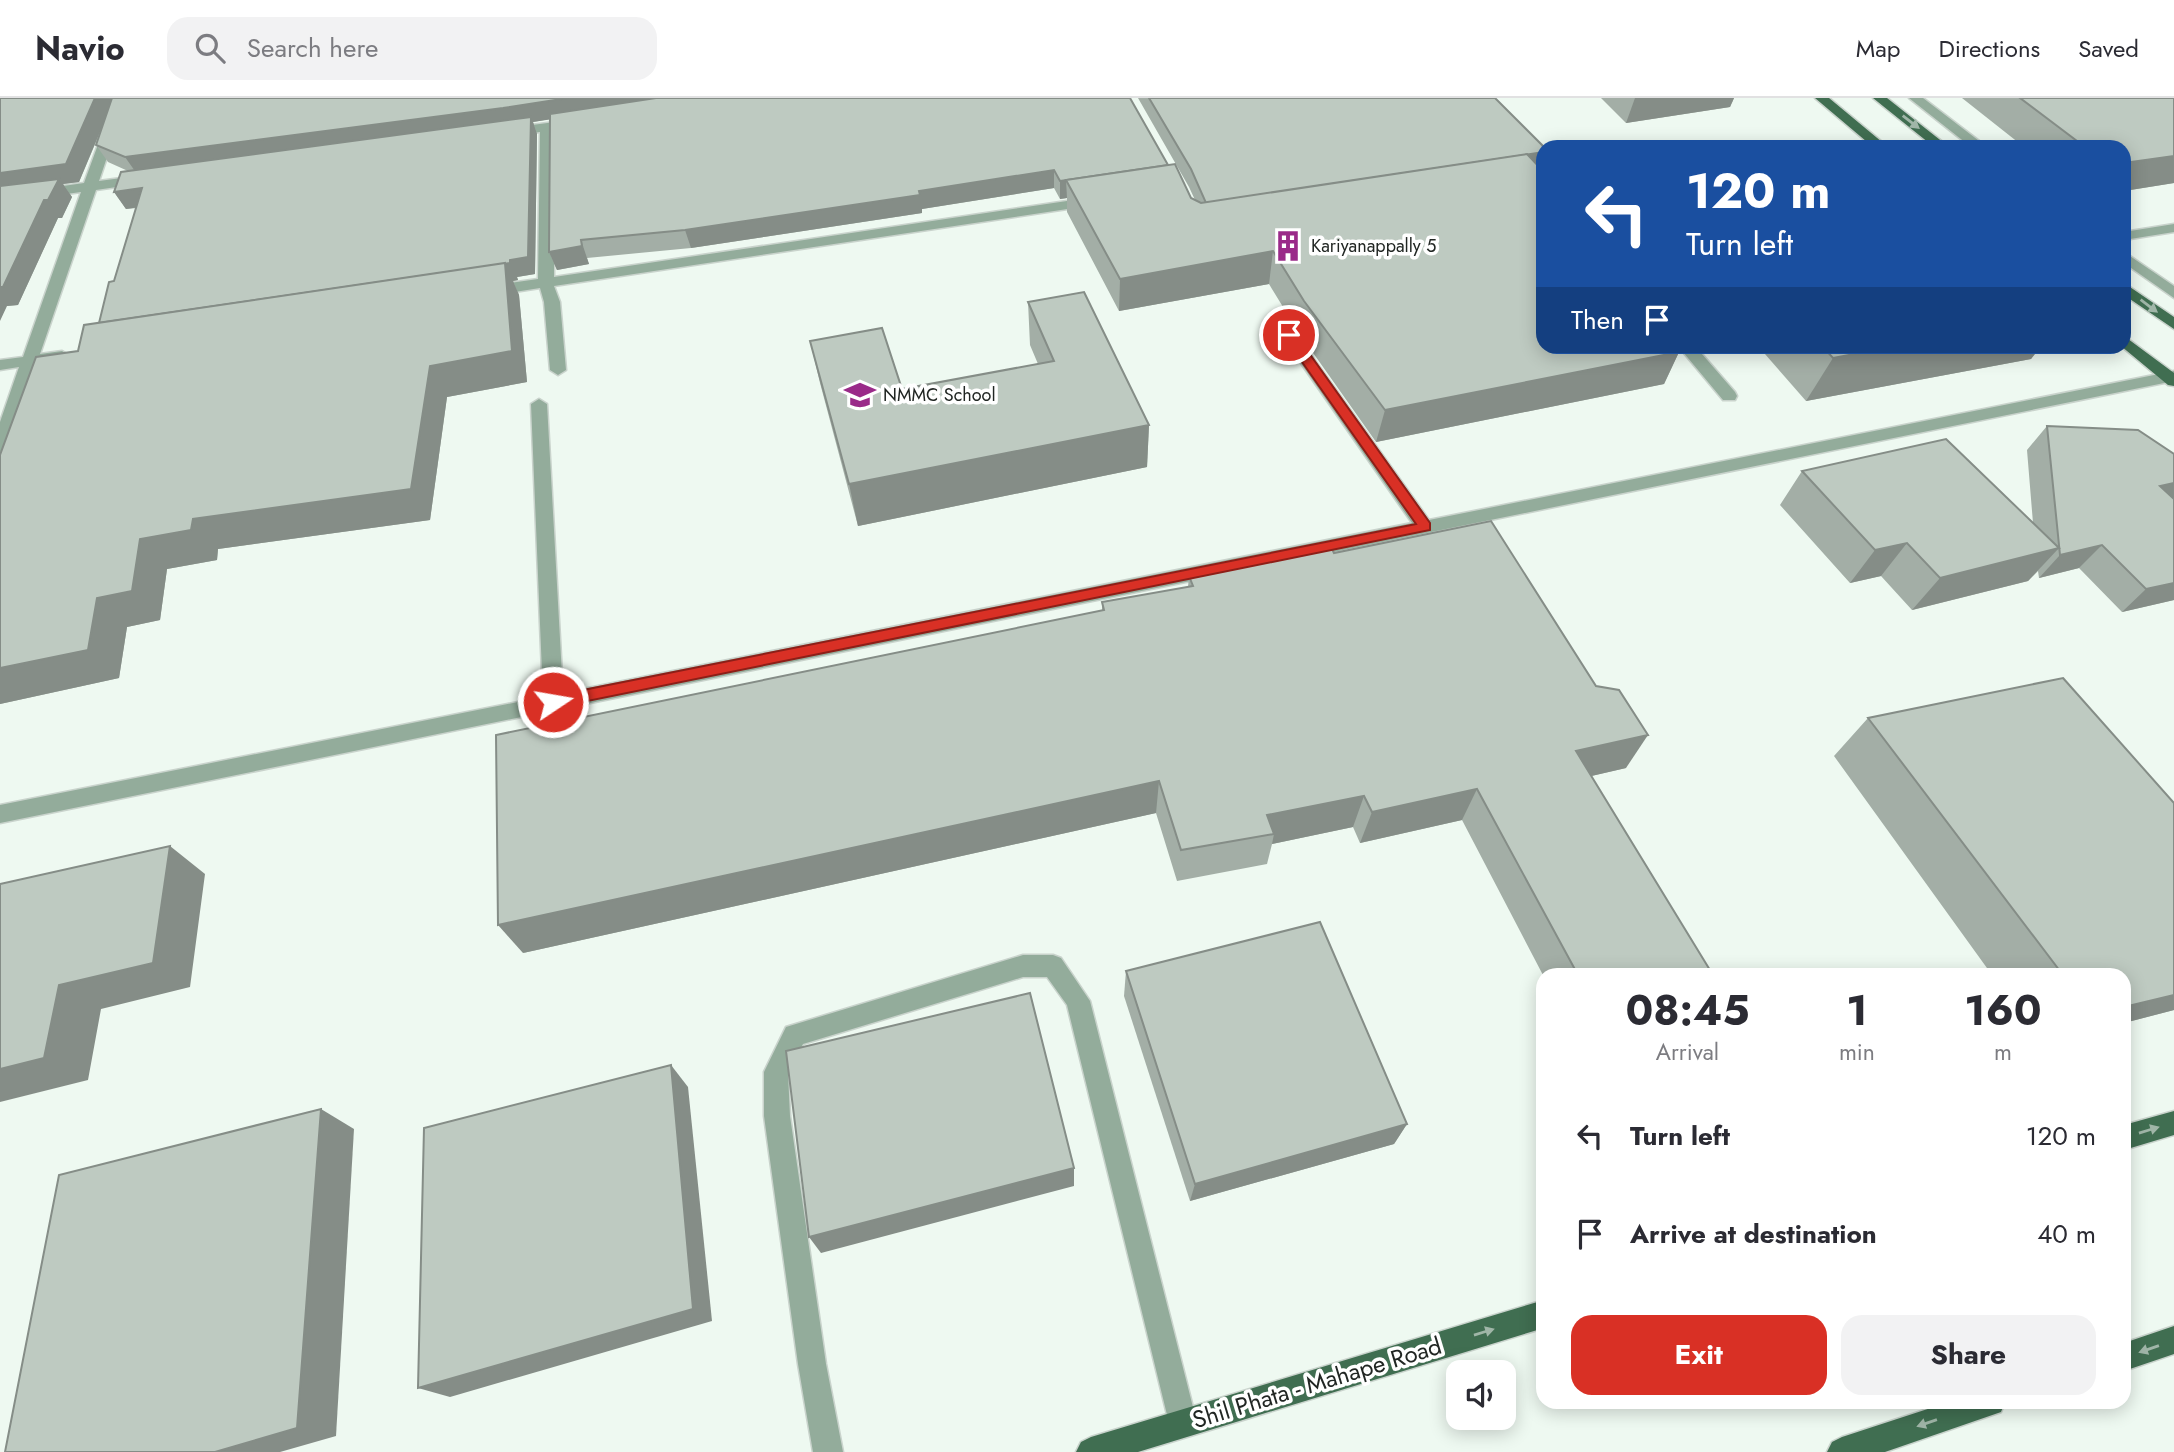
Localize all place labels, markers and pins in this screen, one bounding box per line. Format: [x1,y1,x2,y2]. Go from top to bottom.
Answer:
building icon: Kariyanappally 5 [1271,229,1305,263]
place label: Kariyanappally 5 [1311,233,1436,259]
pin [1259,305,1319,365]
school or university icon: NMMC School [843,378,877,412]
place label: NMMC School [883,382,996,408]

